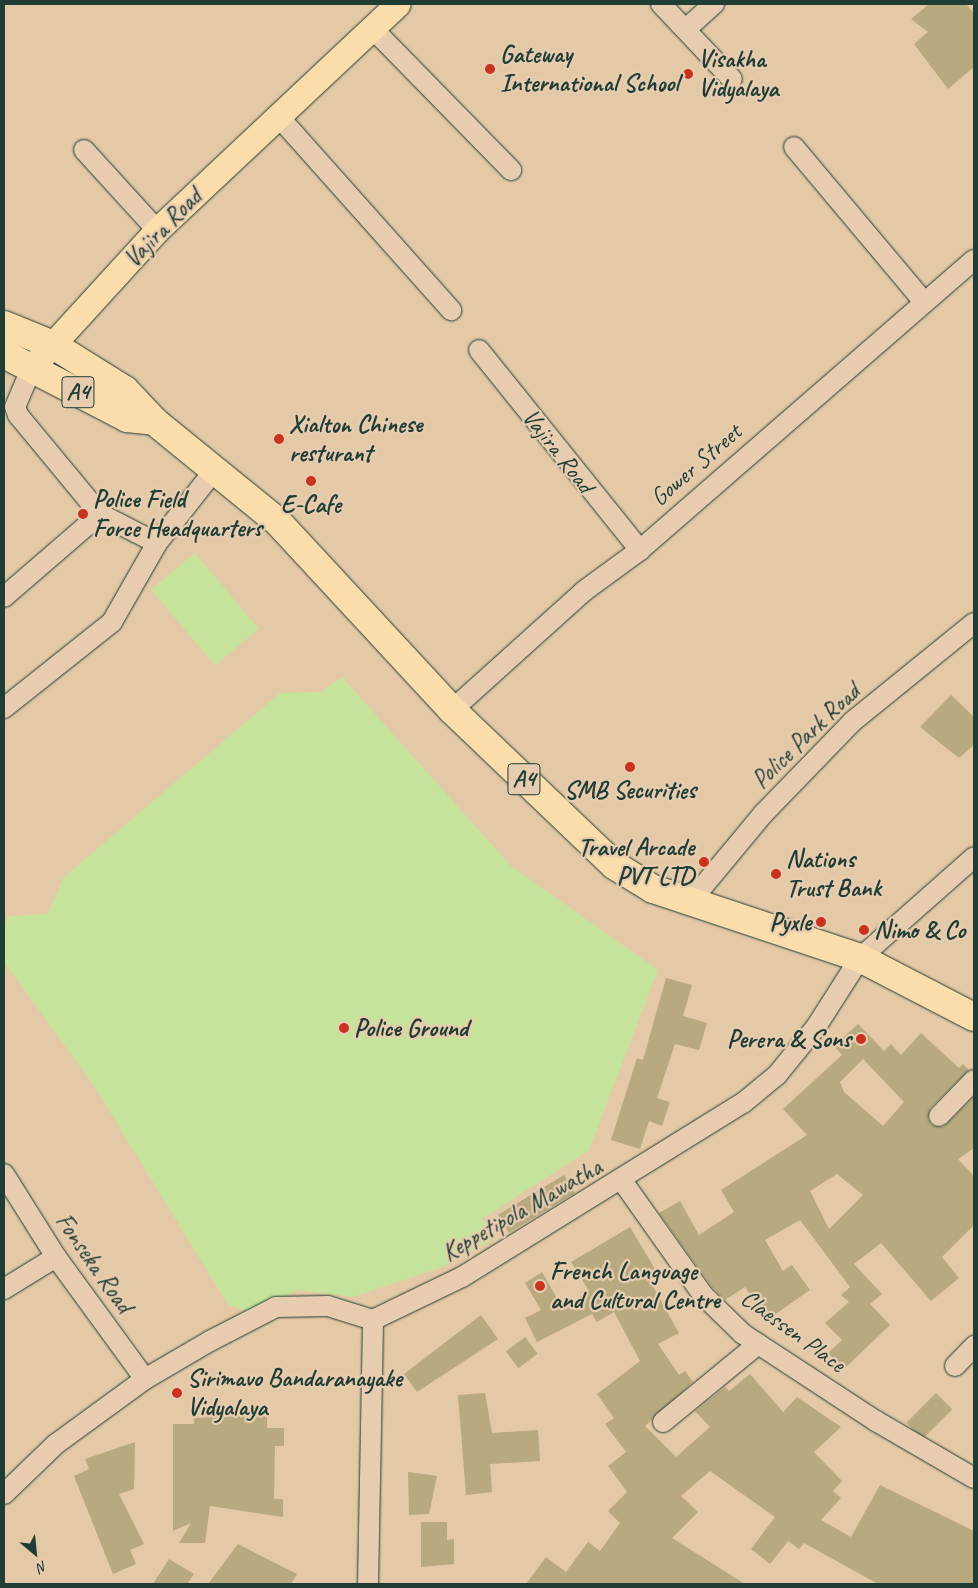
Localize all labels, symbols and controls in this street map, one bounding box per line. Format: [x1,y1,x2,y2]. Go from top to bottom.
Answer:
place label: Gateway International School [500,40,678,99]
place label: Visakha Vidyalaya [698,45,778,104]
marker: Gateway International School [484,63,496,75]
marker: Visakha Vidyalaya [682,68,694,80]
street label: Vajira Road [118,182,208,274]
road number: A4 [60,371,96,414]
street label: Vajira Road [516,403,600,499]
place label: Xialton Chinese resturant [289,410,422,469]
street label: Gower Street [644,417,748,513]
marker: Xialton Chinese resturant [273,433,285,445]
marker: E-Cafe [305,475,317,487]
place label: Police Field Force Headquarters [93,485,262,544]
place label: E-Cafe [281,489,341,519]
marker: Police Field Force Headquarters [77,508,89,520]
street label: Police Park Road [746,677,866,795]
road number: A4 [506,758,542,801]
marker: SMB Securities [624,761,636,773]
place label: SMB Securities [564,775,696,805]
place label: Travel Arcade PVT LTD [577,833,694,892]
place label: Nations Trust Bank [786,845,882,904]
marker: Travel Arcade PVT LTD [698,856,710,868]
marker: Nations Trust Bank [770,868,782,880]
place label: Pyxle [769,907,811,937]
place label: Nimo & Co [874,915,965,945]
marker: Pyxle [815,916,827,928]
marker: Nimo & Co [858,924,870,936]
place label: Police Ground [354,1013,468,1043]
marker: Police Ground [338,1022,350,1034]
place label: Perera & Sons [727,1024,851,1054]
marker: Perera & Sons [855,1033,867,1045]
street label: Keppetipola Mawatha [437,1152,607,1268]
street label: Fonseka Road [49,1207,139,1319]
place label: French Language and Cultural Centre [550,1257,719,1316]
marker: French Language and Cultural Centre [534,1280,546,1292]
street label: Claessen Place [735,1283,851,1379]
place label: Sirimavo Bandaranayake Vidyalaya [187,1364,402,1423]
marker: Sirimavo Bandaranayake Vidyalaya [171,1387,183,1399]
north arrow [10,1528,60,1578]
text: N [34,1557,50,1576]

